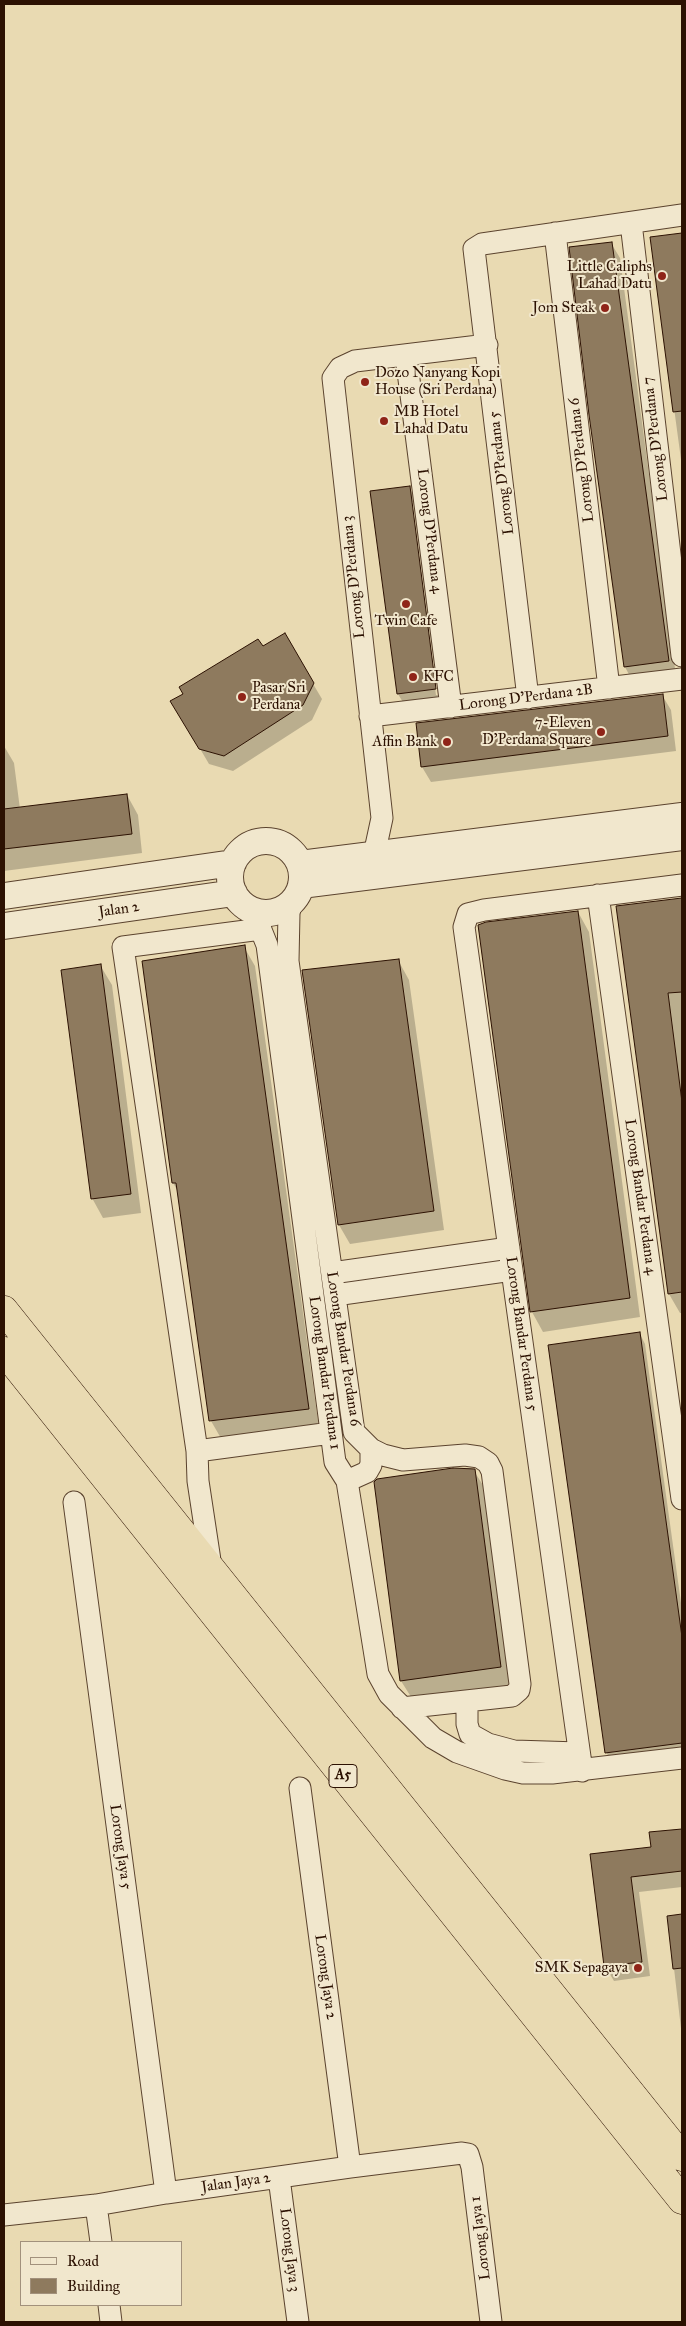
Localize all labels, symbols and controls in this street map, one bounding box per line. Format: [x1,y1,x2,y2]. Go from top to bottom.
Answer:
place label: Little Caliphs Lahad Datu [567,258,652,293]
marker: Little Caliphs Lahad Datu [656,270,668,282]
place label: Jom Steak [532,299,595,317]
marker: Jom Steak [599,302,611,314]
place label: Dozo Nanyang Kopi House (Sri Perdana) [375,364,500,399]
marker: Dozo Nanyang Kopi House (Sri Perdana) [359,376,371,388]
street label: Lorong D'Perdana 7 [639,376,673,502]
street label: Lorong D'Perdana 6 [565,397,599,523]
place label: MB Hotel Lahad Datu [394,403,468,438]
street label: Lorong D'Perdana 5 [485,410,519,536]
marker: MB Hotel Lahad Datu [378,415,390,427]
street label: Lorong D'Perdana 4 [412,467,446,595]
street label: Lorong D'Perdana 3 [339,515,369,639]
marker: Twin Cafe [400,598,412,610]
place label: Twin Cafe [374,612,438,630]
place label: KFC [423,668,454,686]
marker: KFC [407,671,419,683]
place label: Pasar Sri Perdana [252,679,306,714]
street label: Lorong D'Perdana 2B [458,681,594,715]
marker: Pasar Sri Perdana [236,691,248,703]
place label: 7-Eleven D'Perdana Square [482,714,591,749]
marker: 7-Eleven D'Perdana Square [595,726,607,738]
place label: Affin Bank [372,733,437,751]
marker: Affin Bank [441,736,453,748]
street label: Jalan 2 [97,898,141,922]
street label: Lorong Bandar Perdana 4 [620,1118,660,1276]
street label: Lorong Bandar Perdana 5 [501,1256,541,1412]
street label: Lorong Bandar Perdana 6 [322,1270,364,1428]
street label: Lorong Bandar Perdana 1 [304,1295,344,1451]
road number: A5 [329,1764,357,1788]
street label: Lorong Jaya 5 [105,1803,135,1891]
street label: Lorong Jaya 2 [310,1933,340,2021]
place label: SMK Sepagaya [535,1959,628,1977]
marker: SMK Sepagaya [632,1962,644,1974]
street label: Jalan Jaya 2 [200,2169,272,2197]
street label: Lorong Jaya 1 [467,2195,495,2281]
street label: Lorong Jaya 3 [275,2207,303,2293]
legend [20,2241,182,2306]
text: Road [67,2252,99,2270]
text: Building [67,2277,120,2295]

